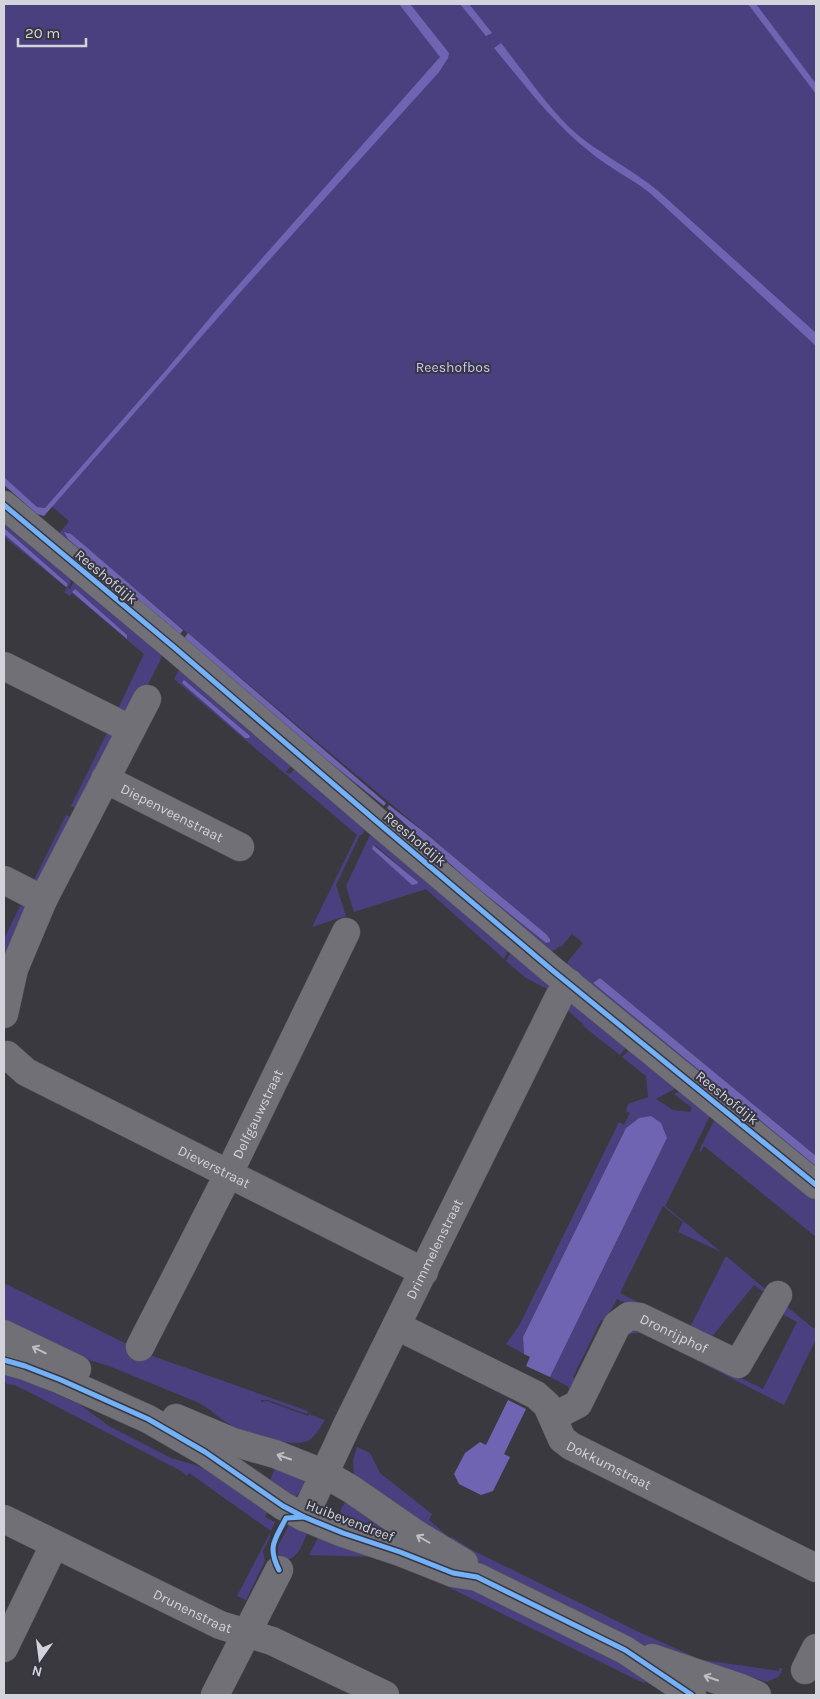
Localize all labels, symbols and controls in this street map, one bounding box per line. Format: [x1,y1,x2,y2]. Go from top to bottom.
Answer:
scale bar [18,15,85,47]
text: 20 m [25,24,60,42]
park label: Reeshofbos [416,359,490,376]
street label: Reeshofdijk [71,546,141,608]
street label: Diepenveenstraat [118,780,226,846]
street label: Reeshofdijk [380,808,450,870]
street label: Delfgauwstraat [229,1066,287,1162]
street label: Reeshofdijk [692,1067,762,1129]
street label: Dieverstraat [175,1141,253,1192]
street label: Drimmelenstraat [402,1196,466,1302]
street label: Dronrijphof [637,1310,711,1357]
one-way arrow [32,1345,47,1354]
street label: Dokkumstraat [564,1437,654,1493]
one-way arrow [276,1452,292,1461]
street label: Huibevendreef [304,1496,397,1546]
one-way arrow [417,1533,431,1543]
street label: Drunenstraat [150,1585,234,1637]
north arrow [15,1634,65,1684]
text: N [30,1662,44,1681]
one-way arrow [704,1673,720,1682]

